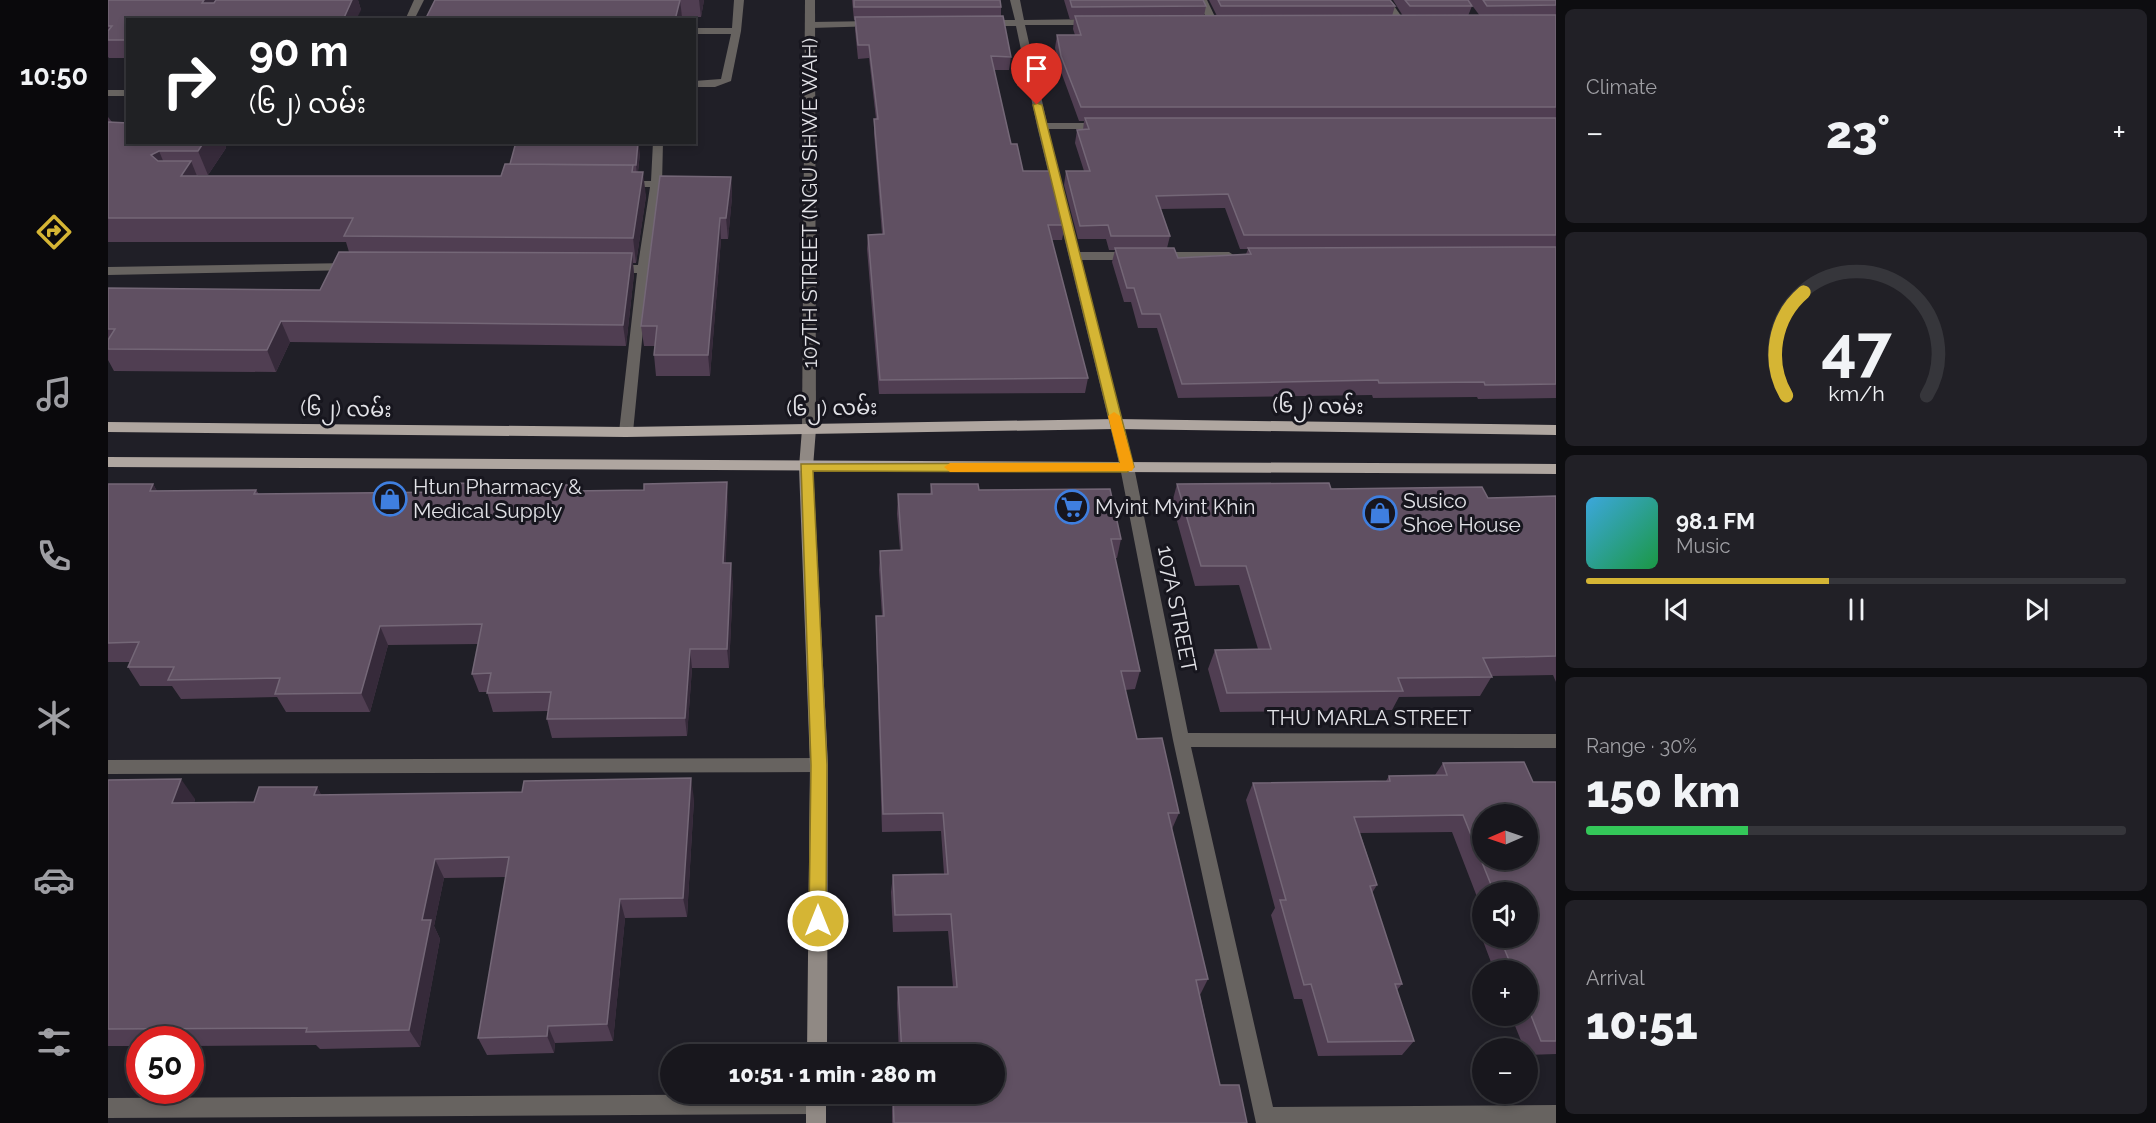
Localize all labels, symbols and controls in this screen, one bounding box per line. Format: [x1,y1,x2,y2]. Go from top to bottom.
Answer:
text: 90 m [249,27,349,76]
street label: 107TH STREET (NGU SHWE WAH) [797,38,822,368]
icon: right [150,42,228,120]
pin [1011,43,1062,105]
icon: arrive [1020,52,1053,85]
text: 10:50 [20,60,88,91]
text: Climate [1586,75,1657,99]
text: (၆၂) လမ်း [249,88,366,119]
text: 23° [1826,106,1890,159]
text: − [1586,113,1604,152]
text: + [2112,113,2126,152]
icon: directions [33,211,75,253]
text: 47 [1821,311,1892,385]
icon: music [33,373,75,415]
text: km/h [1828,381,1884,406]
street label: (၆၂) လမ်း [1272,389,1364,424]
street label: (၆၂) လမ်း [786,391,878,426]
street label: (၆၂) လမ်း [300,392,392,427]
place label: Htun Pharmacy & Medical Supply [413,474,582,523]
shop icon: Htun Pharmacy & Medical Supply [372,481,408,517]
place label: Susico Shoe House [1403,488,1521,537]
supermarket icon: Myint Myint Khin [1054,489,1090,525]
place label: Myint Myint Khin [1095,494,1255,519]
shop icon: Susico Shoe House [1362,495,1398,531]
text: 98.1 FM [1676,508,1755,534]
text: Music [1676,534,1730,558]
icon: phone [33,535,75,577]
street label: 107A STREET [1153,543,1202,675]
icon: previous [1660,593,1693,626]
icon: pause [1840,593,1873,626]
icon: next [2020,593,2053,626]
icon: climate [33,697,75,739]
street label: THU MARLA STREET [1267,705,1471,730]
text: Range · 30% [1586,734,1697,758]
text: 150 km [1586,765,1740,818]
north arrow [1472,804,1538,870]
map controls [1472,804,1538,1104]
icon: car [33,859,75,901]
button: sound [1472,882,1538,948]
position arrow [786,889,850,953]
button: + [1472,960,1538,1026]
text: Arrival [1586,966,1645,990]
text: 10:51 [1586,997,1698,1050]
icon: filters [33,1021,75,1063]
speed limit sign: 50 [126,1026,204,1104]
button: − [1472,1038,1538,1104]
text: 10:51 · 1 min · 280 m [729,1061,936,1087]

